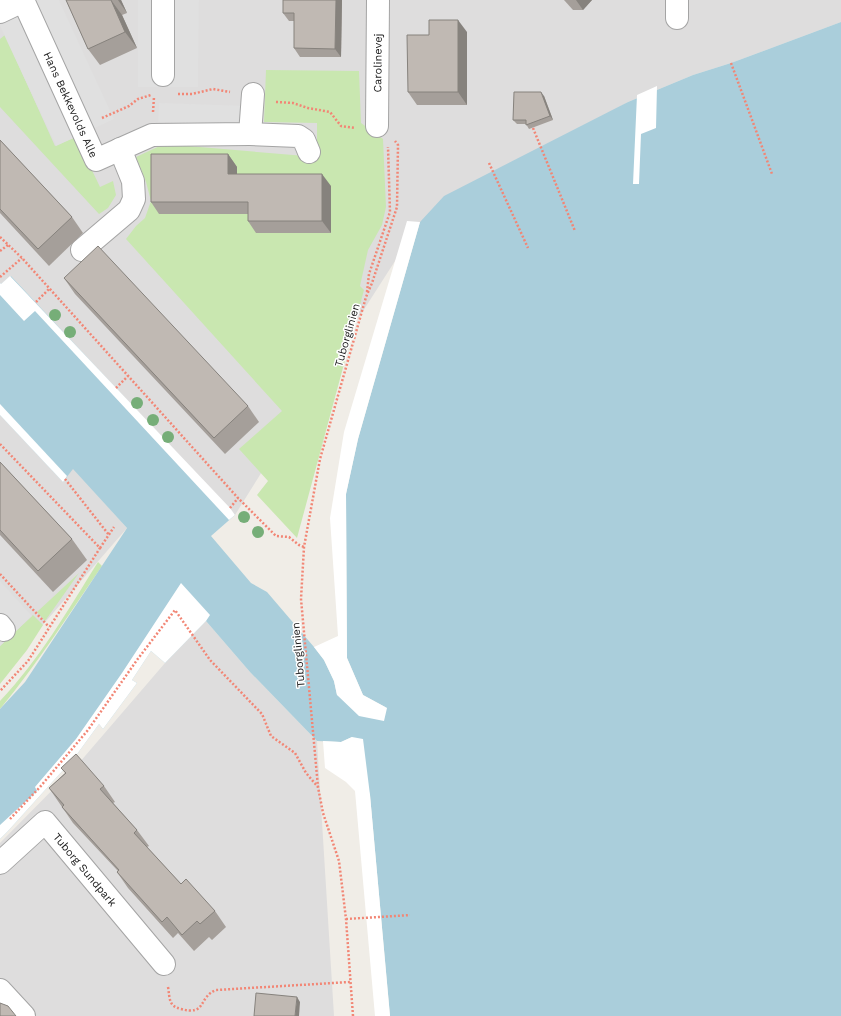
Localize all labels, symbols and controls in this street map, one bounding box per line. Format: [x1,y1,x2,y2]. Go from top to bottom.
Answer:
street label: Carolinevej [371,33,385,93]
street label: Hans Bekkevolds Alle [41,50,100,160]
street label: Tuborglinien [332,302,363,368]
street label: Tuborglinien [289,622,308,688]
street label: Tuborg Sundpark [50,831,119,909]

